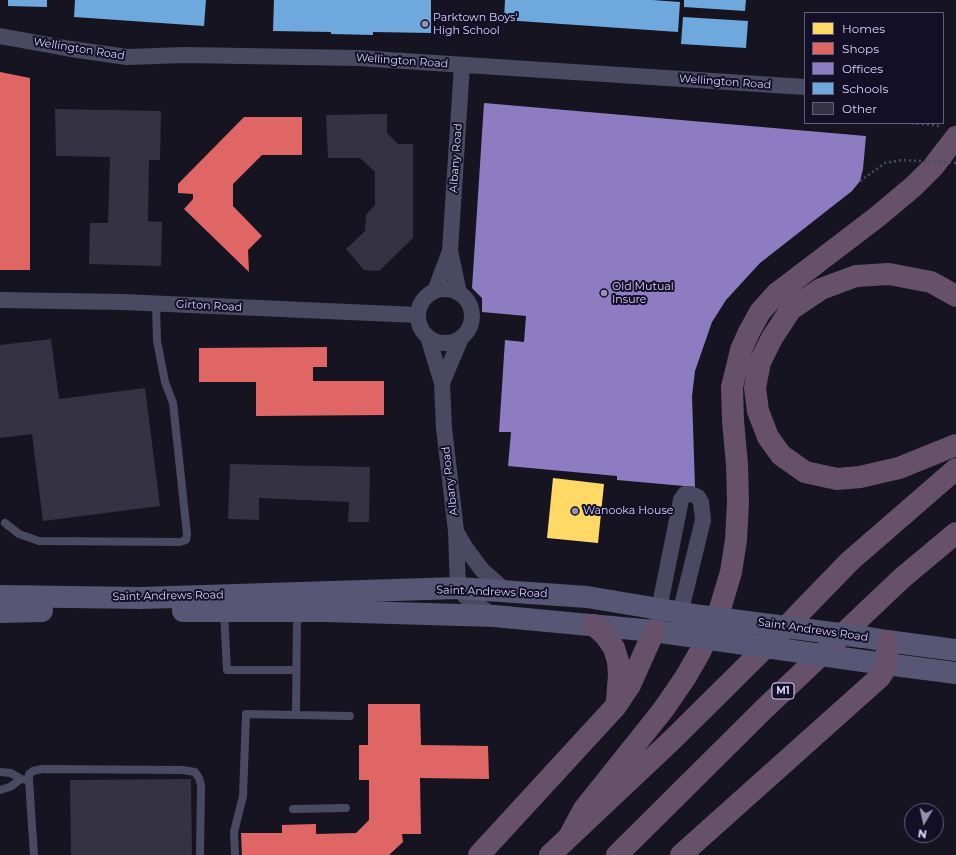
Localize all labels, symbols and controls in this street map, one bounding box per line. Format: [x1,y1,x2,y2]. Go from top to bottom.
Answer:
place label: Parktown Boys' High School [433,11,518,37]
legend [804,12,944,124]
marker: Parktown Boys' High School [420,19,430,29]
text: Homes [842,21,885,36]
street label: Wellington Road [32,35,126,63]
text: Shops [842,41,879,56]
street label: Wellington Road [355,51,449,71]
text: Offices [842,61,883,76]
street label: Wellington Road [678,72,772,92]
text: Schools [842,81,888,96]
text: Other [842,101,877,116]
street label: Albany Road [447,123,465,193]
place label: Old Mutual Insure [612,280,674,306]
marker: Old Mutual Insure [599,288,609,298]
street label: Girton Road [176,298,242,314]
street label: Albany Road [439,446,461,516]
place label: Wanooka House [583,504,673,518]
marker: Wanooka House [570,506,580,516]
street label: Saint Andrews Road [436,583,548,601]
street label: Saint Andrews Road [112,588,224,604]
street label: Saint Andrews Road [757,616,869,644]
road number: M1 [772,683,794,699]
north arrow [904,803,944,843]
text: N [917,826,928,841]

